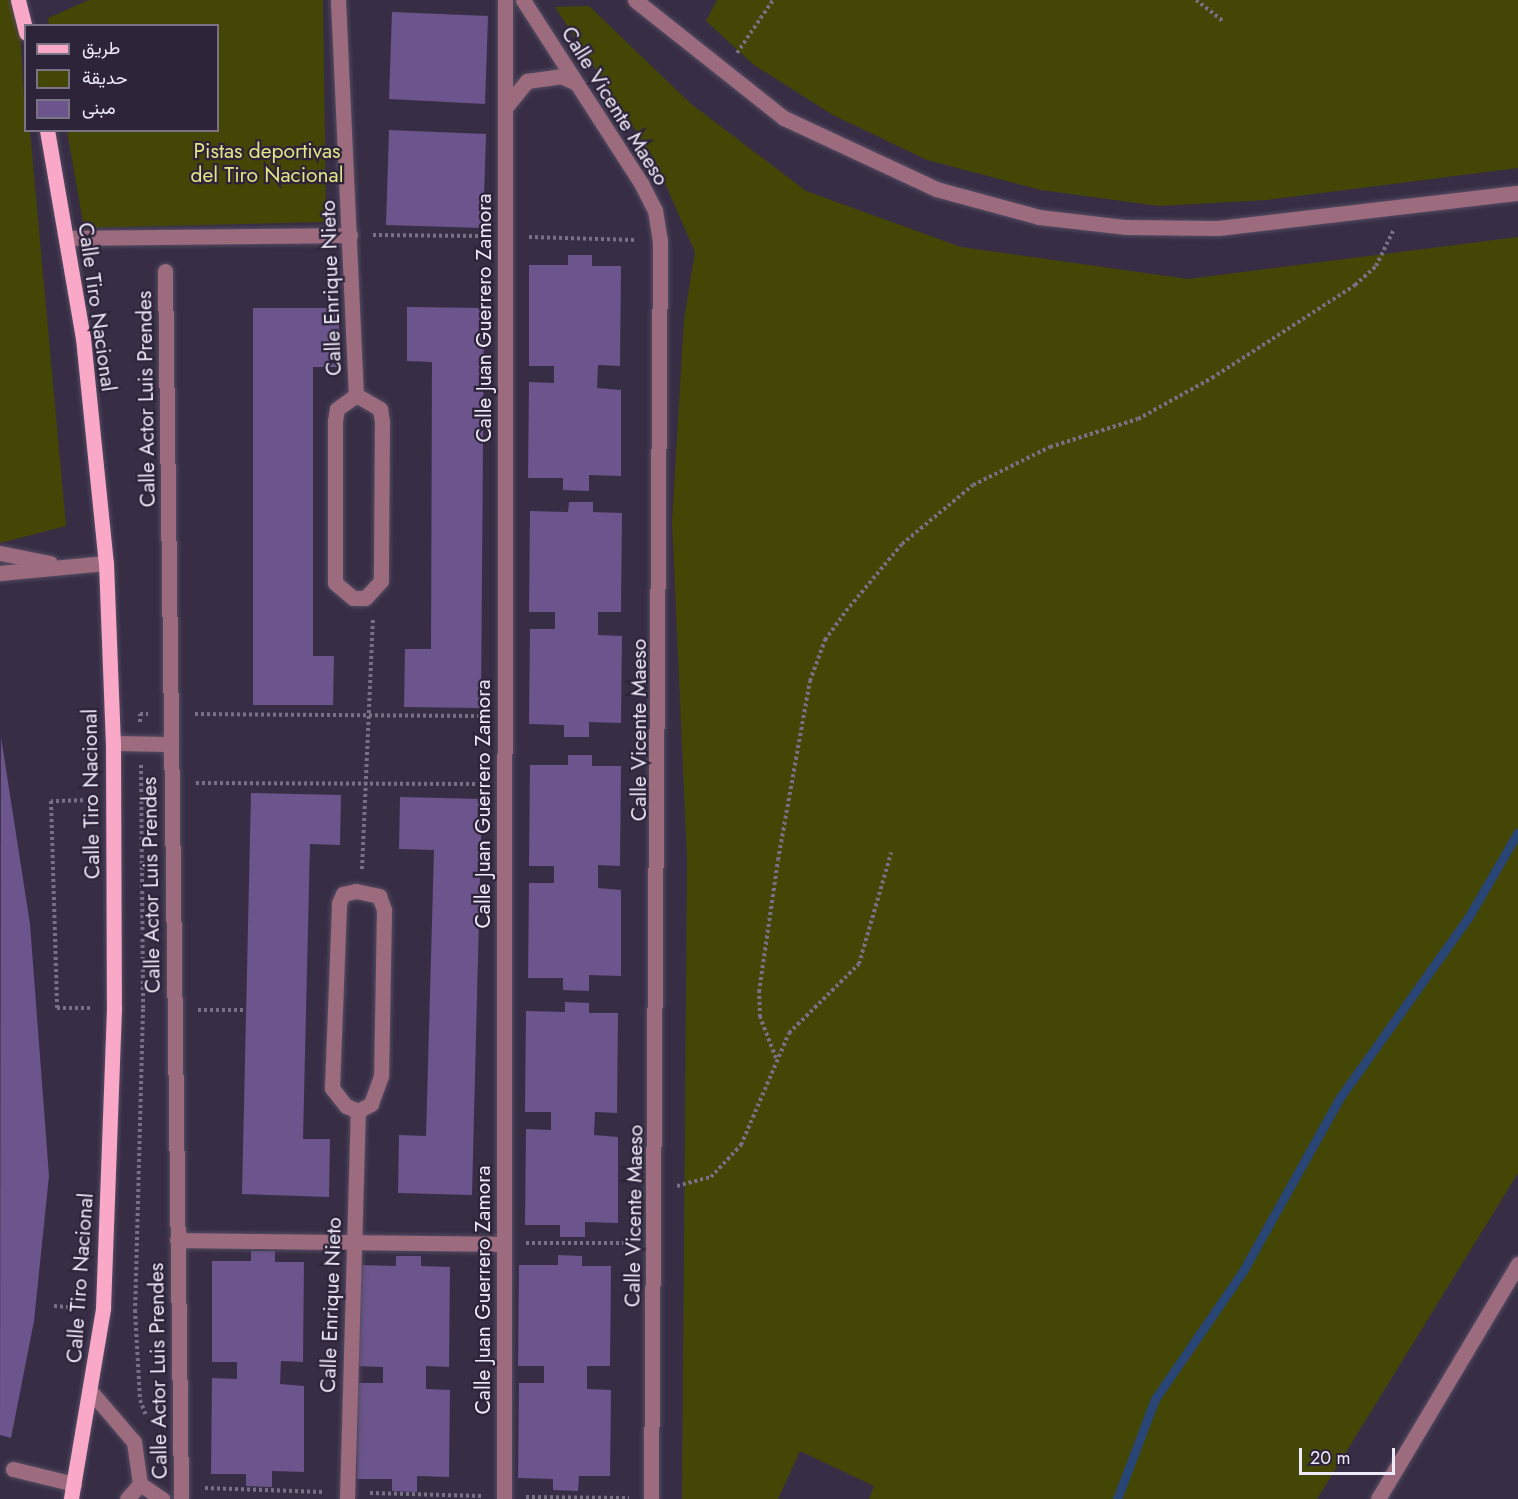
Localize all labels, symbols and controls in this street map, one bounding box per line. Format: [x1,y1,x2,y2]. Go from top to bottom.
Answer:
street label: Calle Vicente Maeso [556,22,674,190]
legend [24,24,219,132]
text: طريق [82,35,120,61]
text: حديقة [82,65,128,91]
text: مبنى [82,95,116,121]
park label: Pistas deportivas del Tiro Nacional [190,138,344,188]
street label: Calle Juan Guerrero Zamora [471,193,497,443]
street label: Calle Enrique Nieto [315,200,347,376]
street label: Calle Tiro Nacional [73,221,121,393]
street label: Calle Actor Luis Prendes [132,291,160,507]
street label: Calle Vicente Maeso [626,639,652,821]
street label: Calle Juan Guerrero Zamora [470,679,496,929]
street label: Calle Tiro Nacional [77,709,105,879]
street label: Calle Actor Luis Prendes [137,777,165,993]
street label: Calle Vicente Maeso [620,1125,648,1307]
street label: Calle Juan Guerrero Zamora [470,1165,496,1415]
street label: Calle Tiro Nacional [61,1192,99,1364]
street label: Calle Enrique Nieto [315,1217,347,1393]
street label: Calle Actor Luis Prendes [144,1263,172,1479]
scale bar [1302,1436,1398,1474]
text: 20 m [1310,1445,1350,1471]

